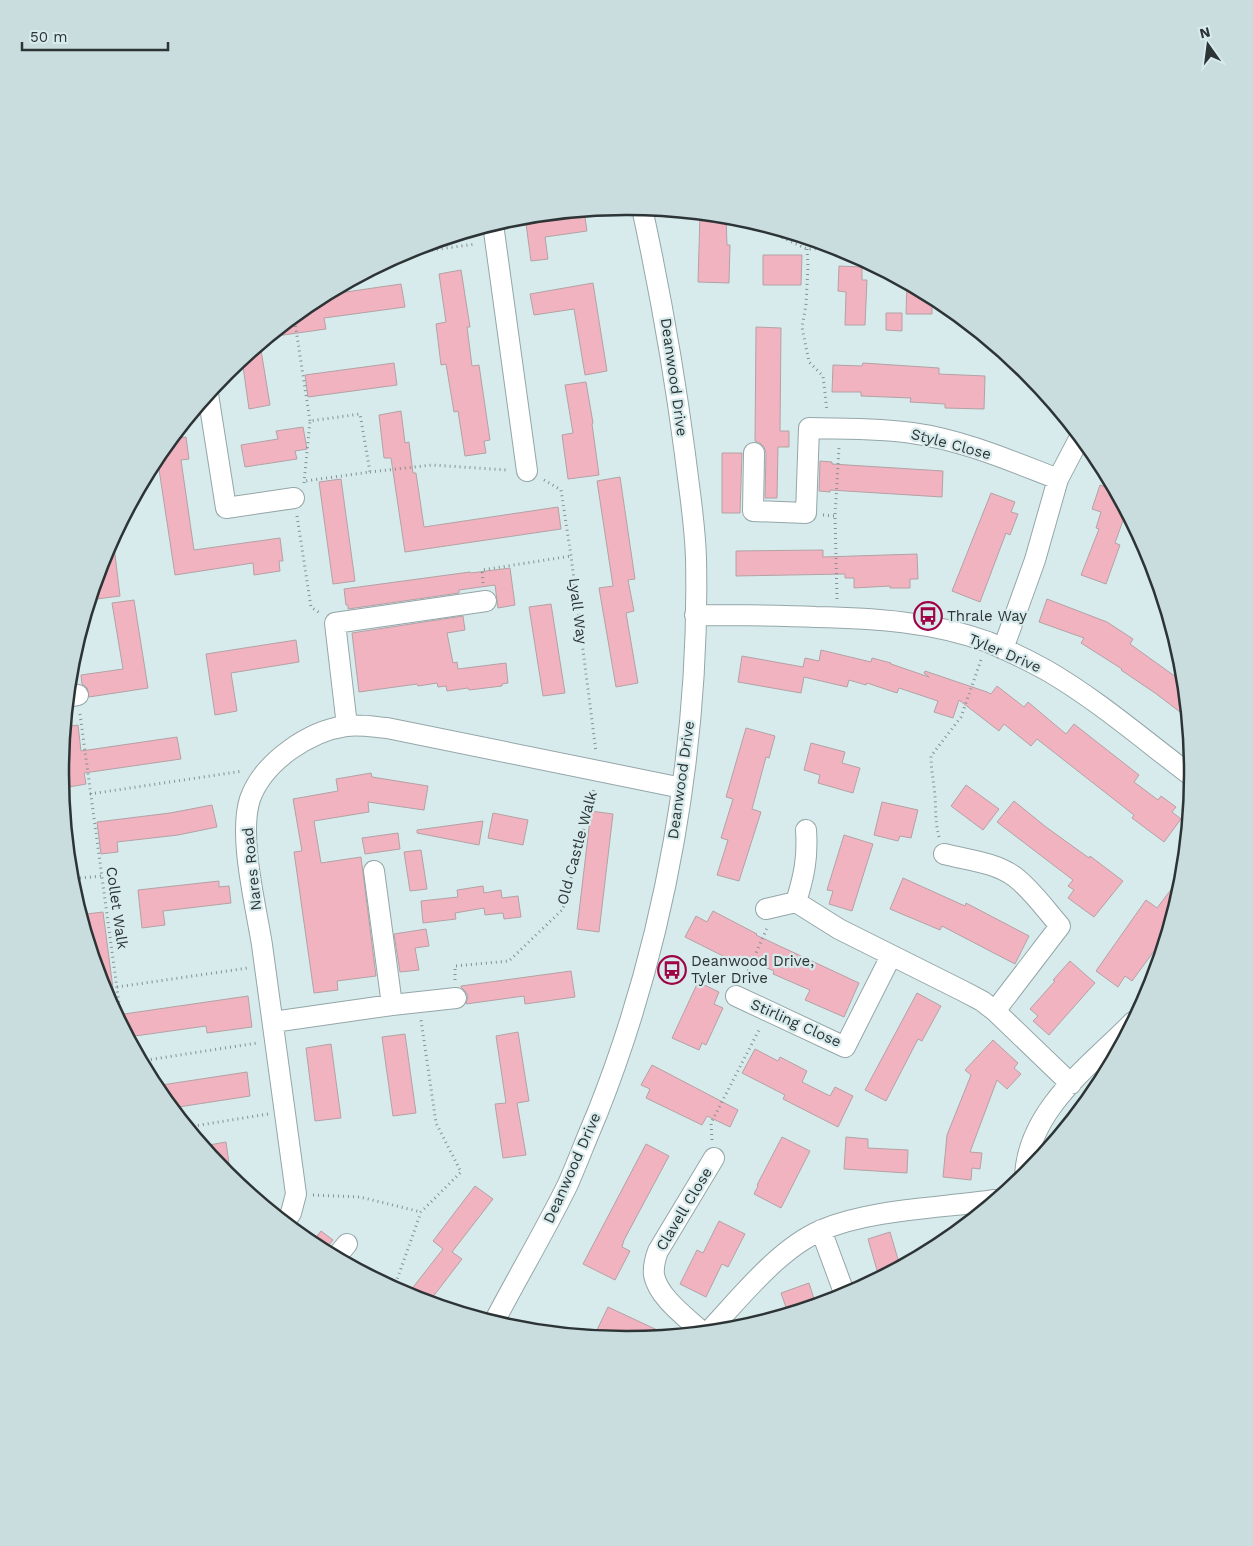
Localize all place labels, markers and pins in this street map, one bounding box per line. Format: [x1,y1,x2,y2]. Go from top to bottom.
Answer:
bus stop icon: Thrale Way [913,601,943,631]
place label: Thrale Way [947,607,1027,625]
place label: Deanwood Drive, Tyler Drive [691,952,814,987]
bus stop icon: Deanwood Drive, Tyler Drive [657,955,687,985]

